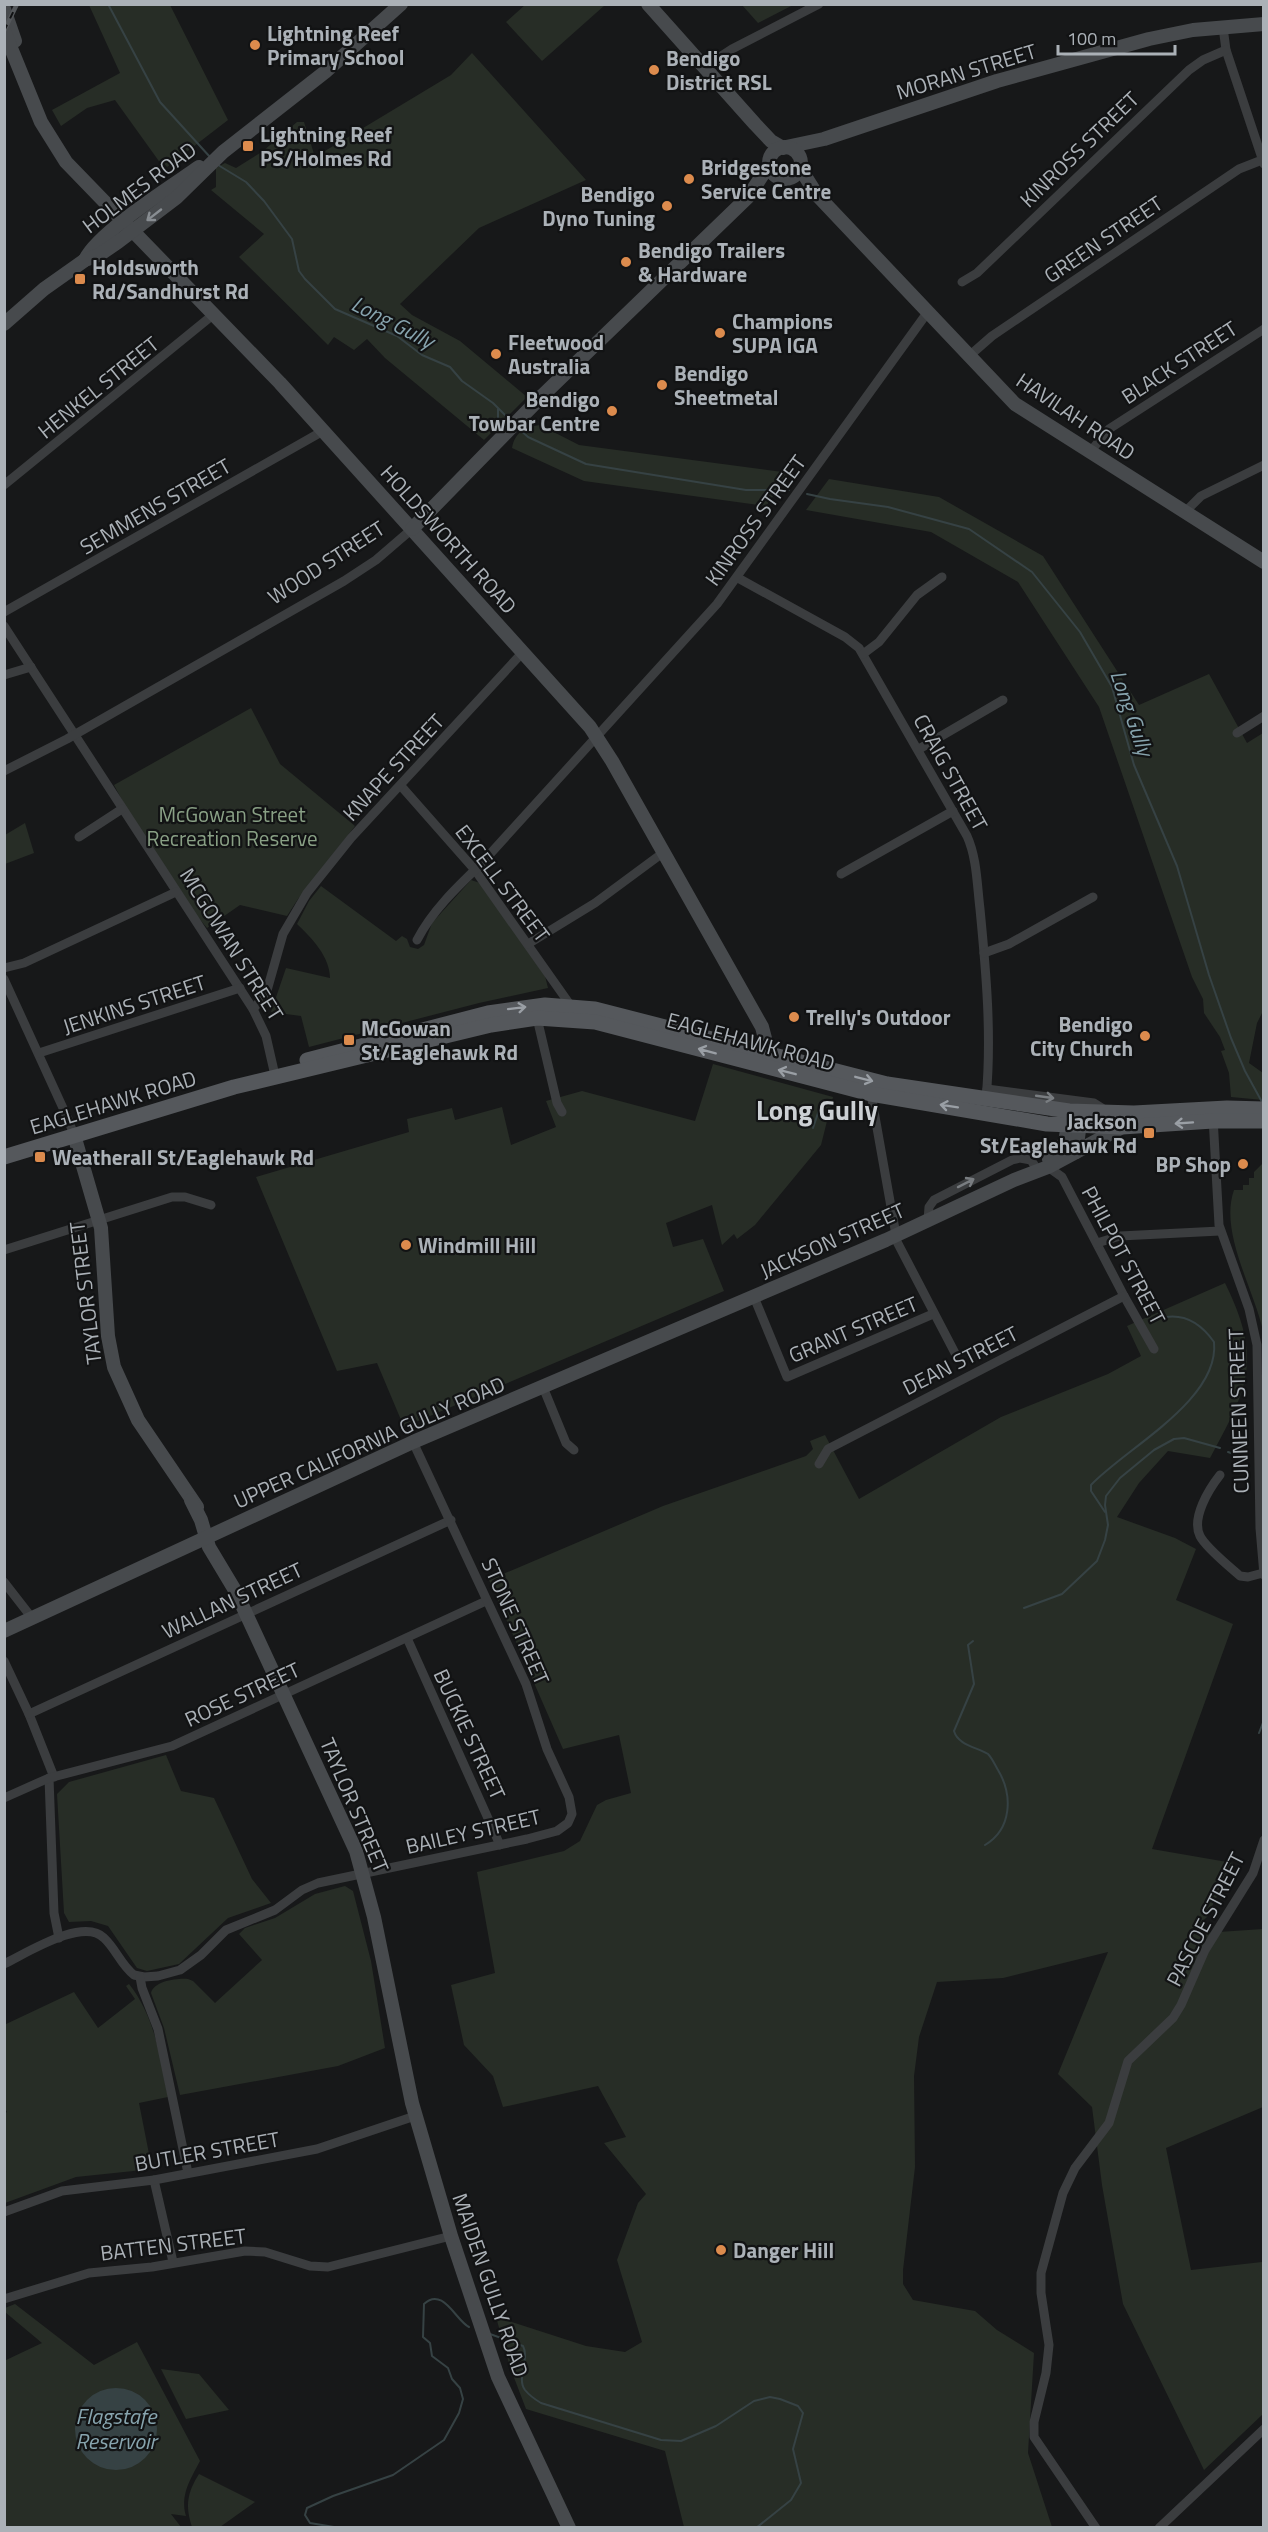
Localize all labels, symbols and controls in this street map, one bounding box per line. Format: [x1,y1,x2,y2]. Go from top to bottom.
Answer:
place label: Lightning Reef Primary School [267,17,404,73]
scale bar [1058,18,1175,56]
text: 100 m [1067,25,1116,52]
street label: MORAN STREET [892,34,1040,108]
marker: Lightning Reef Primary School [248,38,262,52]
place label: Bendigo District RSL [666,42,772,98]
marker: Bendigo District RSL [647,63,661,77]
street label: KINROSS STREET [1012,84,1146,214]
place label: Lightning Reef PS/Holmes Rd [260,118,393,174]
street label: HOLMES ROAD [75,133,203,241]
marker: Lightning Reef PS/Holmes Rd [241,139,255,153]
place label: Bridgestone Service Centre [701,151,831,207]
marker: Bridgestone Service Centre [682,172,696,186]
place label: Bendigo Dyno Tuning [542,178,655,234]
street label: GREEN STREET [1037,187,1169,291]
marker: Bendigo Dyno Tuning [660,199,674,213]
one-way arrow [147,208,163,221]
place label: Bendigo Trailers & Hardware [638,234,785,290]
place label: Holdsworth Rd/Sandhurst Rd [92,251,249,307]
marker: Bendigo Trailers & Hardware [619,255,633,269]
marker: Holdsworth Rd/Sandhurst Rd [73,272,87,286]
water label: Long Gully [346,287,443,359]
place label: Champions SUPA IGA [732,305,833,361]
street label: BLACK STREET [1115,312,1243,412]
place label: Fleetwood Australia [508,326,604,382]
marker: Champions SUPA IGA [713,326,727,340]
street label: HENKEL STREET [30,328,166,446]
marker: Fleetwood Australia [489,347,503,361]
place label: Bendigo Sheetmetal [674,357,778,413]
street label: HAVILAH ROAD [1010,364,1142,468]
marker: Bendigo Sheetmetal [655,378,669,392]
place label: Bendigo Towbar Centre [469,383,600,439]
marker: Bendigo Towbar Centre [605,404,619,418]
street label: KINROSS STREET [696,448,814,592]
street label: SEMMENS STREET [74,450,236,562]
street label: HOLDSWORTH ROAD [373,457,525,621]
street label: WOOD STREET [261,512,391,612]
water label: Long Gully [1101,665,1164,764]
street label: KNAPE STREET [335,706,451,828]
street label: CRAIG STREET [906,708,996,836]
park label: McGowan Street Recreation Reserve [146,798,318,854]
street label: EXCELL STREET [448,817,558,949]
street label: MCGOWAN STREET [172,861,292,1027]
street label: JENKINS STREET [58,966,210,1042]
place label: Trelly's Outdoor [806,1001,951,1033]
one-way arrow [507,1002,526,1013]
street label: EAGLEHAWK ROAD [664,1003,838,1079]
place label: Bendigo City Church [1030,1008,1133,1064]
marker: Trelly's Outdoor [787,1010,801,1024]
place label: McGowan St/Eaglehawk Rd [361,1012,518,1068]
marker: Bendigo City Church [1138,1029,1152,1043]
marker: McGowan St/Eaglehawk Rd [342,1033,356,1047]
one-way arrow [698,1044,717,1056]
street label: EAGLEHAWK ROAD [26,1061,200,1143]
one-way arrow [778,1065,797,1077]
one-way arrow [854,1073,873,1085]
district label: Long Gully [756,1089,878,1130]
one-way arrow [1034,1092,1054,1103]
one-way arrow [940,1101,959,1112]
place label: Jackson St/Eaglehawk Rd [980,1105,1137,1161]
one-way arrow [1175,1117,1195,1128]
marker: Jackson St/Eaglehawk Rd [1142,1126,1156,1140]
place label: Weatherall St/Eaglehawk Rd [52,1141,314,1173]
place label: BP Shop [1156,1148,1231,1180]
marker: Weatherall St/Eaglehawk Rd [33,1150,47,1164]
marker: BP Shop [1236,1157,1250,1171]
one-way arrow [956,1177,974,1188]
street label: PHILPOT STREET [1074,1180,1174,1330]
street label: JACKSON STREET [755,1194,909,1286]
street label: TAYLOR STREET [60,1220,110,1366]
place label: Windmill Hill [418,1229,536,1261]
marker: Windmill Hill [399,1238,413,1252]
street label: GRANT STREET [783,1287,923,1371]
street label: DEAN STREET [897,1317,1023,1403]
street label: CUNNEEN STREET [1219,1328,1257,1494]
street label: UPPER CALIFORNIA GULLY ROAD [228,1368,510,1516]
street label: STONE STREET [474,1552,558,1690]
street label: WALLAN STREET [156,1553,308,1647]
street label: ROSE STREET [179,1653,305,1735]
street label: BUCKIE STREET [426,1663,514,1805]
street label: TAYLOR STREET [312,1733,398,1877]
street label: BAILEY STREET [402,1800,544,1862]
street label: PASCOE STREET [1157,1846,1253,1992]
street label: BUTLER STREET [132,2123,282,2179]
street label: MAIDEN GULLY ROAD [445,2189,537,2381]
street label: BATTEN STREET [98,2219,248,2269]
place label: Danger Hill [733,2234,834,2266]
marker: Danger Hill [714,2243,728,2257]
water label: Flagstafe Reservoir [75,2399,160,2458]

